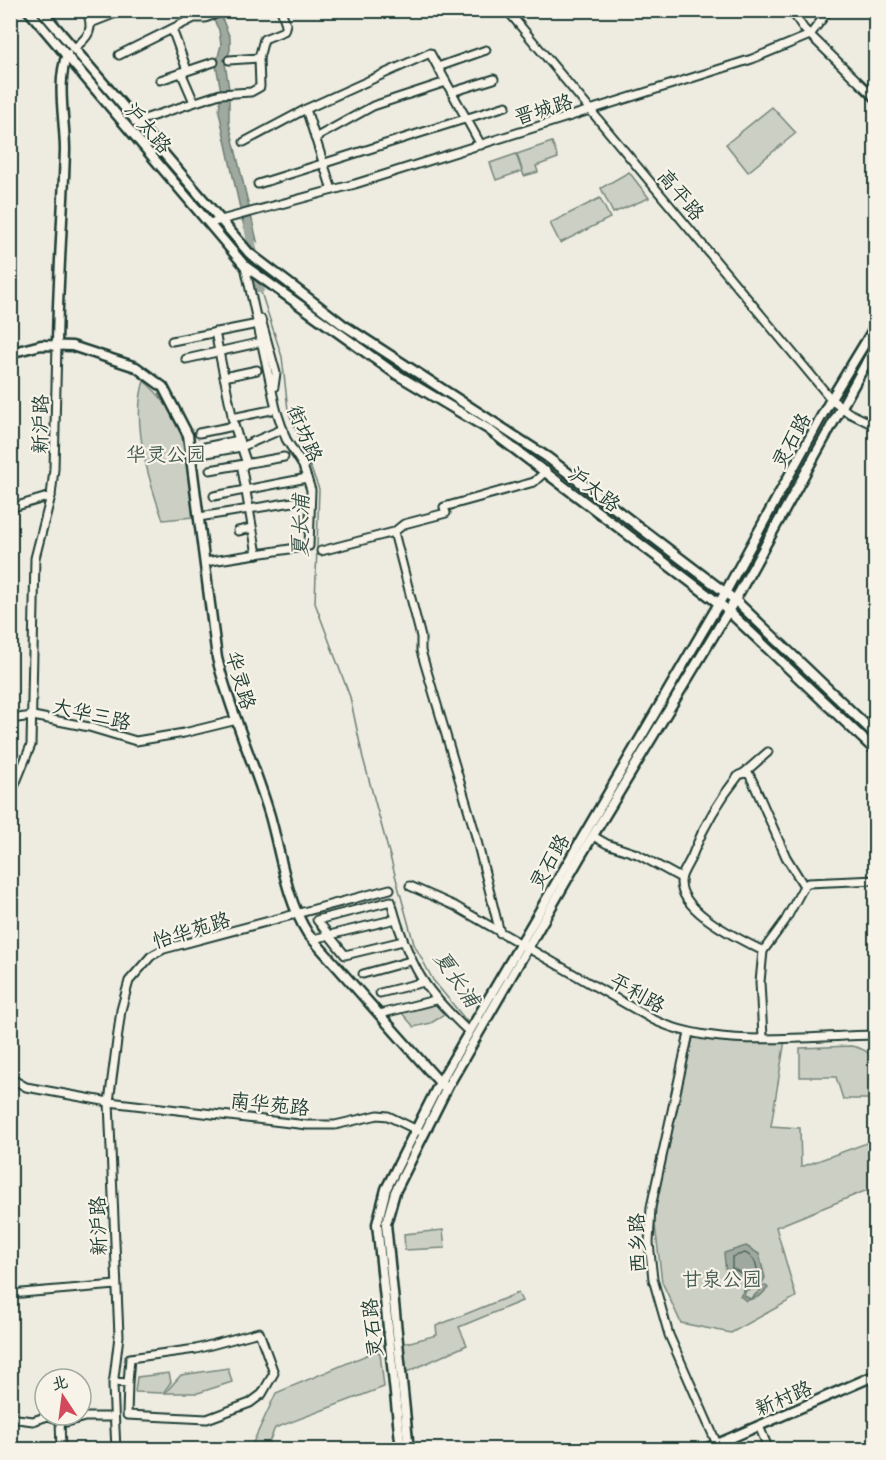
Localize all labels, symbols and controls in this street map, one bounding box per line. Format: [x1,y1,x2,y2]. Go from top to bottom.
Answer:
street label: 晋城路 [511,87,576,129]
street label: 沪太路 [120,96,179,159]
street label: 高平路 [653,163,712,226]
street label: 新沪路 [25,393,53,454]
street label: 街坊路 [282,400,330,467]
street label: 灵石路 [764,407,816,473]
park label: 华灵公园 [126,440,206,466]
street label: 沪太路 [563,459,627,517]
water label: 夏长浦 [285,491,313,558]
street label: 华灵路 [221,648,263,713]
street label: 大华三路 [50,691,135,735]
street label: 灵石路 [522,828,575,893]
street label: 怡华苑路 [149,905,234,953]
water label: 夏长浦 [429,944,489,1014]
street label: 平利路 [605,966,671,1018]
street label: 南华苑路 [229,1086,312,1120]
street label: 新沪路 [83,1195,111,1256]
street label: 西乡路 [622,1212,650,1273]
park label: 甘泉公园 [682,1265,762,1291]
street label: 灵石路 [355,1296,387,1359]
north arrow [33,1367,93,1427]
text: 北 [49,1370,70,1394]
street label: 新村路 [750,1373,817,1421]

